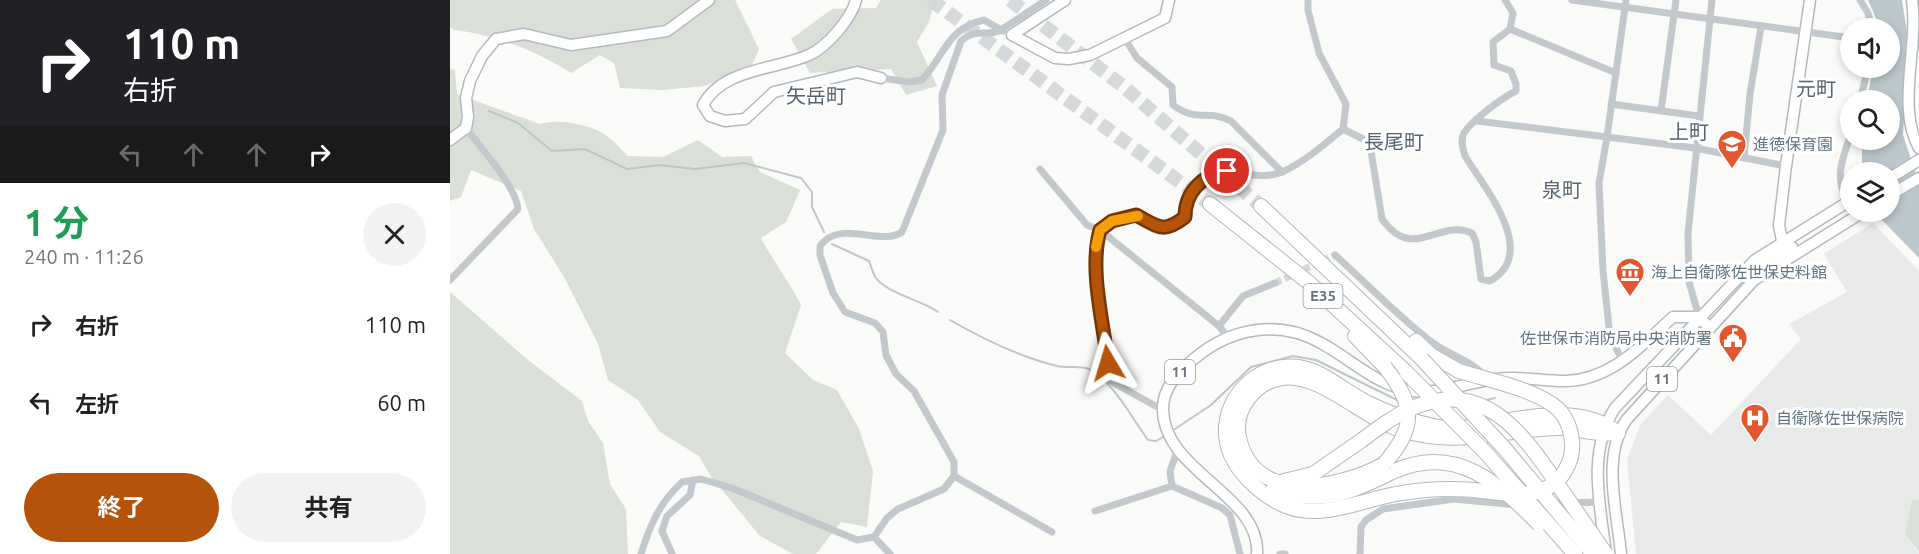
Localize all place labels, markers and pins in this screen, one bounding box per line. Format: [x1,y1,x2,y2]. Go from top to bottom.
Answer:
school or university icon: 進徳保育園 [1716,128,1748,170]
place label: 進徳保育園 [1753,135,1833,153]
pin [1201,145,1252,196]
museum icon: 海上自衛隊佐世保史料館 [1614,256,1646,298]
place label: 海上自衛隊佐世保史料館 [1651,263,1827,281]
public building icon: 佐世保市消防局中央消防署 [1717,322,1749,364]
place label: 佐世保市消防局中央消防署 [1520,329,1712,347]
hospital icon: 自衛隊佐世保病院 [1739,402,1771,444]
place label: 自衛隊佐世保病院 [1776,409,1904,427]

